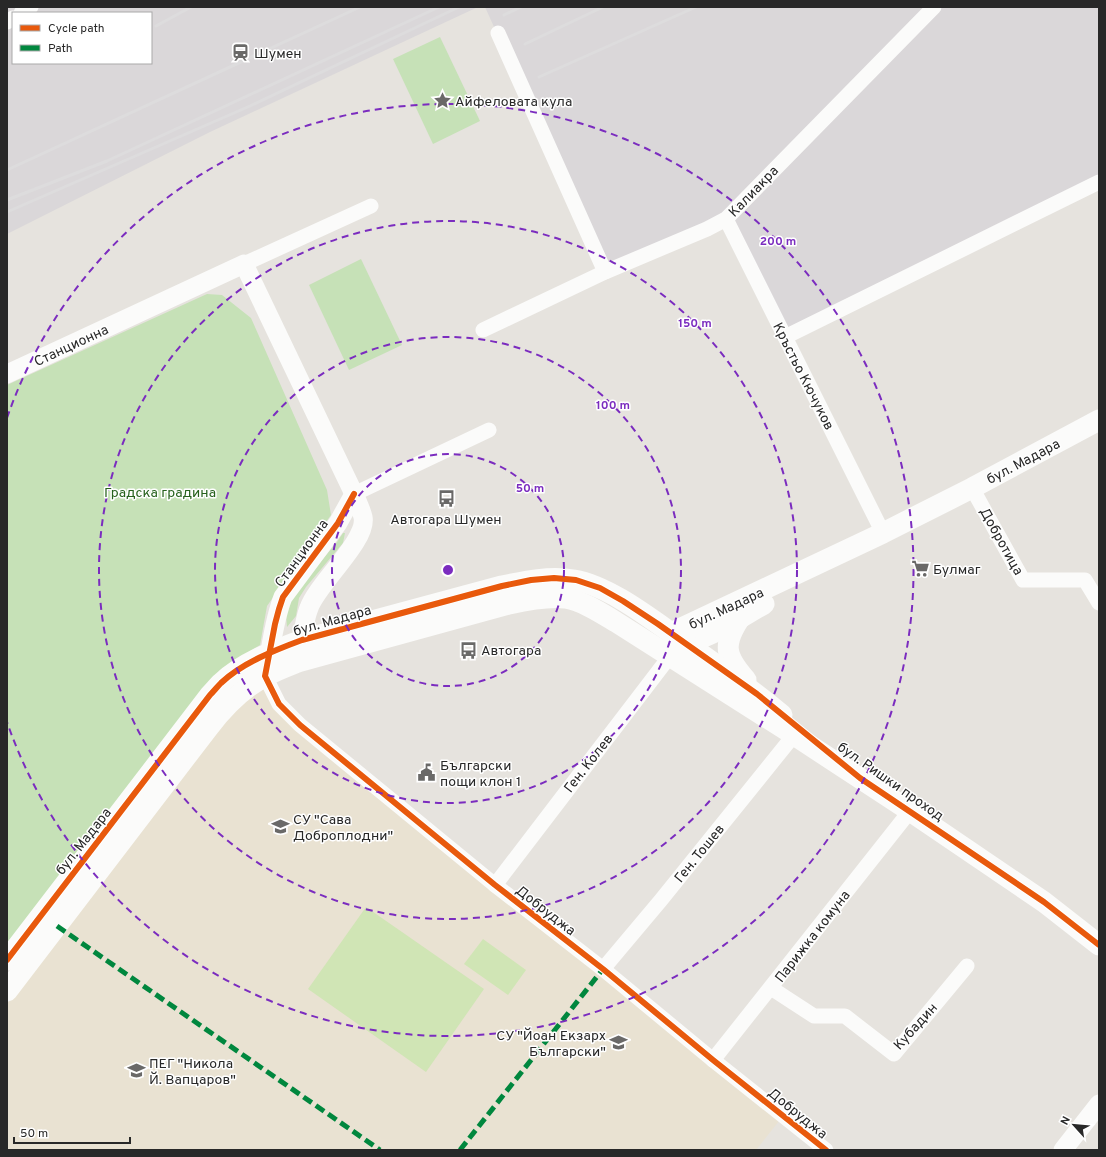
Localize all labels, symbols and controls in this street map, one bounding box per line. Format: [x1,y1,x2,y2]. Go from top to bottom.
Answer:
legend [12,12,152,64]
text: Cycle path [48,21,105,37]
text: Path [48,41,73,57]
station icon: Шумен [231,43,251,63]
place label: Шумен [254,46,302,63]
place icon: Айфеловата кула [432,91,452,111]
place label: Айфеловата кула [455,94,572,111]
street label: Калиакра [726,163,783,221]
text: 200 m [760,234,796,250]
text: 150 m [678,316,712,332]
street label: Кръстьо Кючуков [768,320,837,433]
street label: Станционна [32,322,112,371]
text: 100 m [596,398,630,414]
street label: бул. Мадара [984,436,1063,489]
text: 50 m [516,481,544,497]
park label: Градска градина [104,485,216,502]
bus stop icon: Автогара Шумен [436,489,456,509]
street label: Добротица [975,505,1026,578]
place label: Автогара Шумен [390,512,502,529]
street label: Станционна [272,516,333,591]
supermarket icon: Булмаг [910,559,930,579]
place label: Булмаг [933,562,981,579]
centre of rings [441,563,455,577]
street label: бул. Мадара [687,585,767,634]
street label: бул. Мадара [291,602,373,641]
bus stop icon: Автогара [458,640,478,660]
place label: Автогара [481,643,541,660]
street label: Ген. Колев [561,731,617,797]
street label: бул. Ришки проход [834,739,947,825]
place label: Български пощи клон 1 [440,758,521,791]
public building icon: Български пощи клон 1 [417,763,437,783]
street label: бул. Мадара [53,805,116,879]
place label: СУ "Сава Доброплодни" [293,812,393,845]
school or university icon: СУ "Сава Доброплодни" [270,817,290,837]
street label: Ген. Тошев [671,821,729,887]
street label: Добруджа [512,882,579,940]
street label: Парижка комуна [772,888,854,986]
street label: Кубадин [891,1000,942,1054]
place label: СУ "Йоан Екзарх Български" [496,1027,606,1061]
school or university icon: СУ "Йоан Екзарх Български" [609,1033,629,1053]
place label: ПЕГ "Никола Й. Вапцаров" [149,1056,236,1089]
school or university icon: ПЕГ "Никола Й. Вапцаров" [126,1061,146,1081]
street label: Добруджа [764,1085,830,1143]
north arrow [1054,1105,1094,1145]
text: N [1058,1114,1074,1128]
scale bar [14,1119,130,1145]
text: 50 m [20,1126,48,1142]

